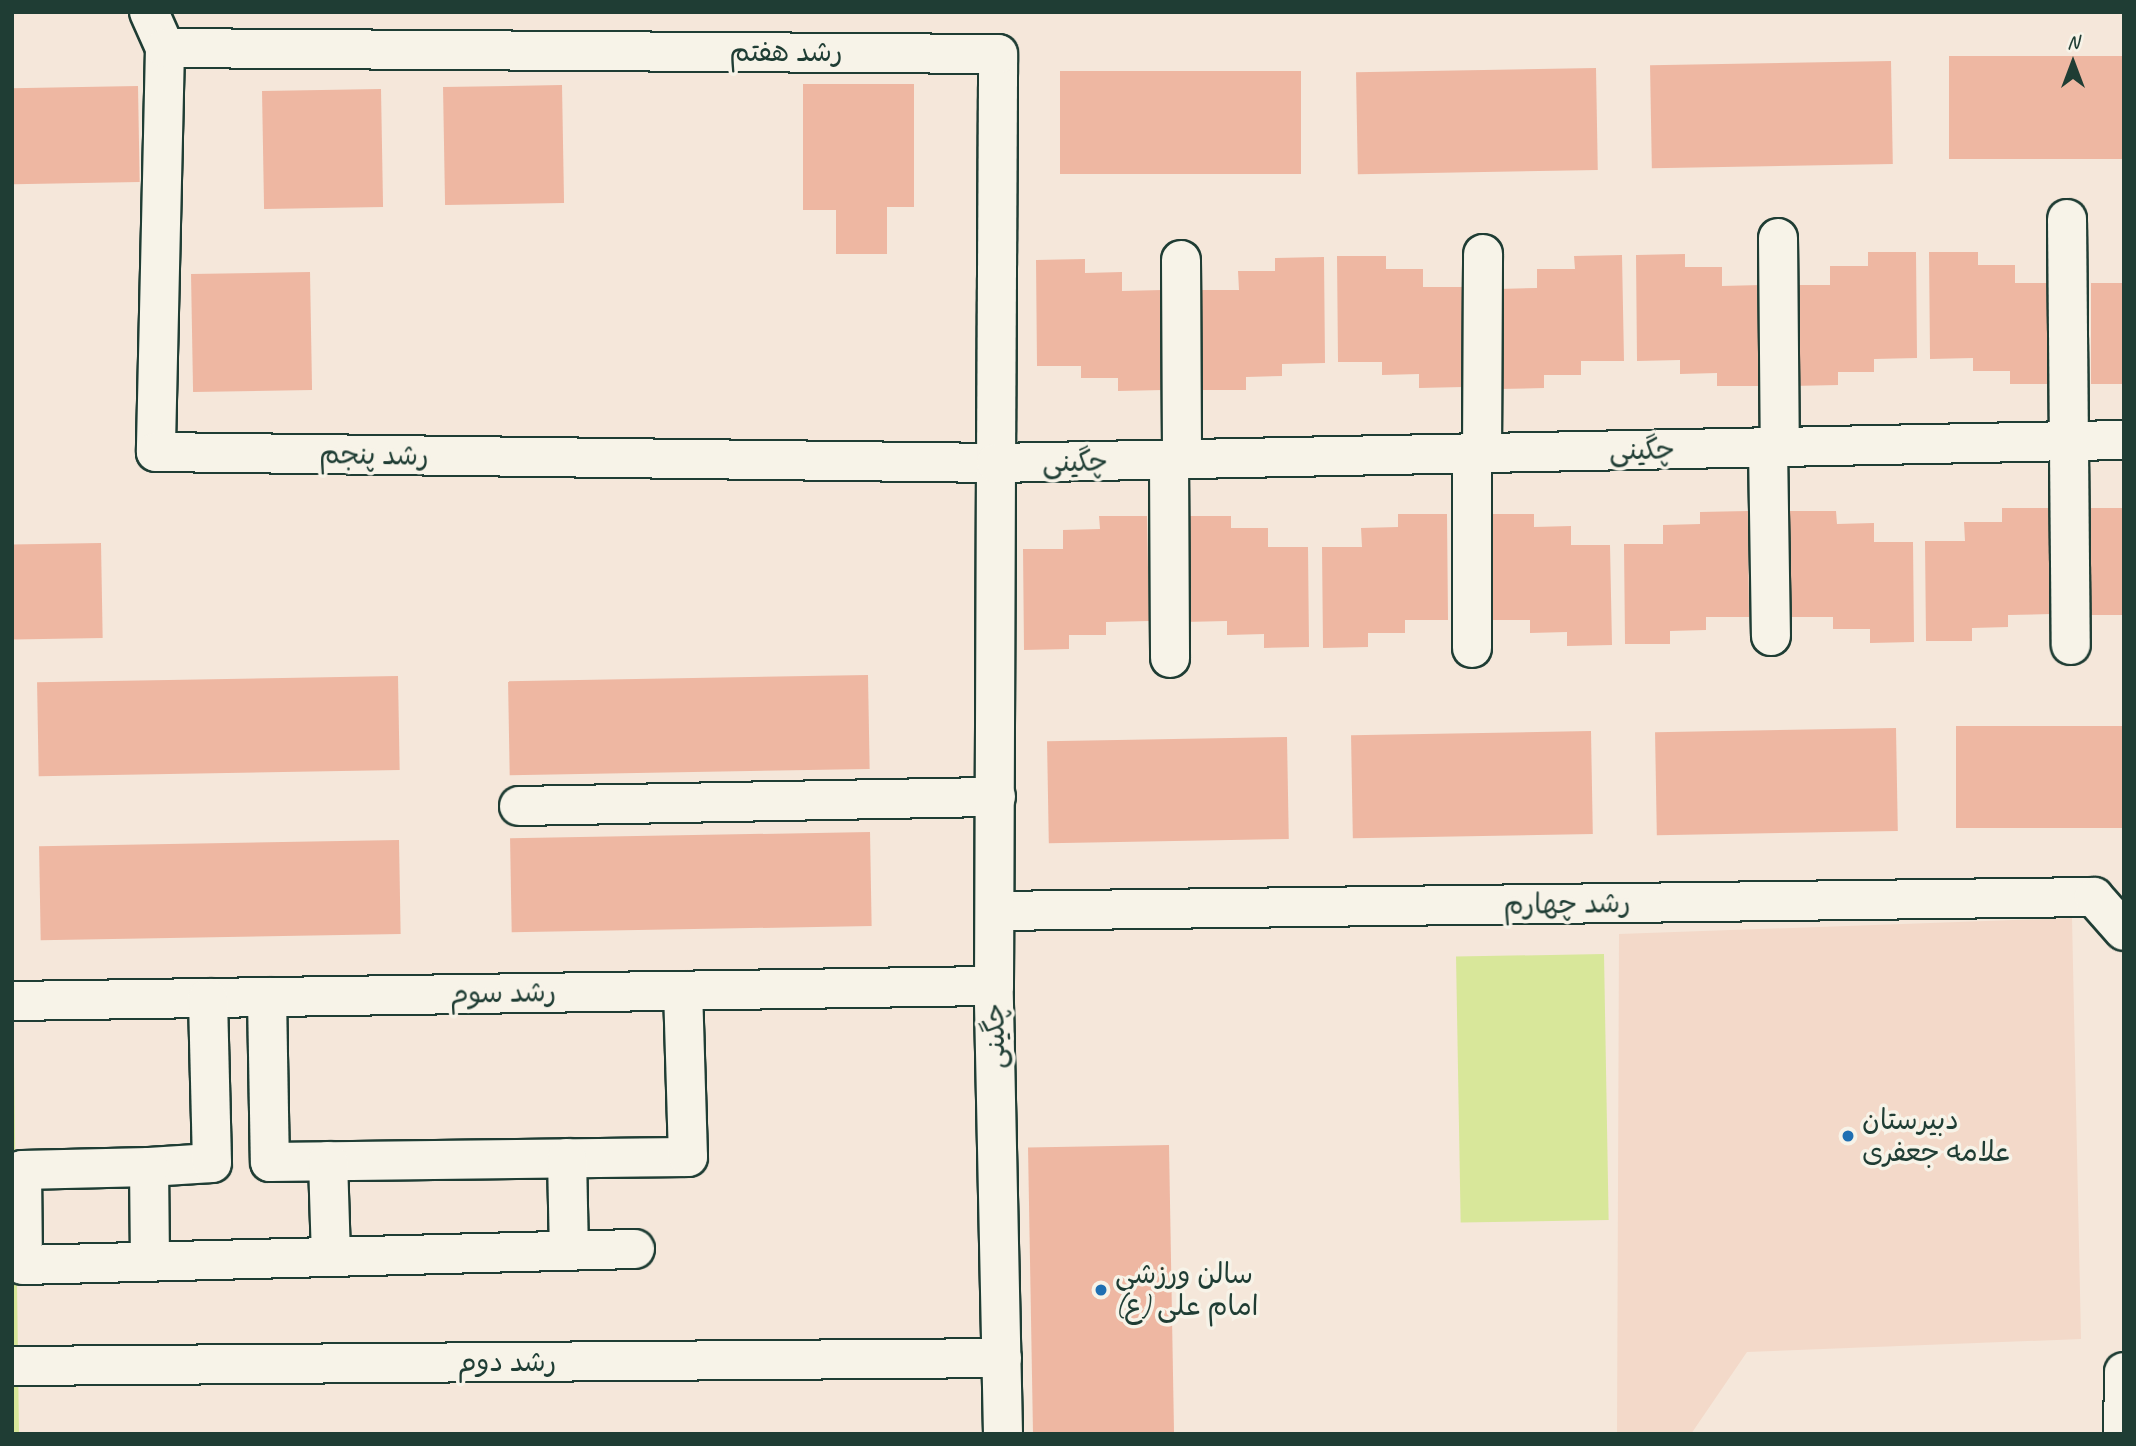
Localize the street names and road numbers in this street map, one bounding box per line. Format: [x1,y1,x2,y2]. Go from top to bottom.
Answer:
street label: رشد هفتم [729,35,843,69]
street label: چگینی [1609,433,1675,467]
street label: رشد پنجم [319,437,429,473]
street label: چگینی [1042,445,1108,479]
street label: رشد چهارم [1503,886,1631,922]
street label: رشد سوم [449,975,557,1011]
street label: چگینی [978,1003,1012,1069]
street label: رشد دوم [458,1345,556,1379]

